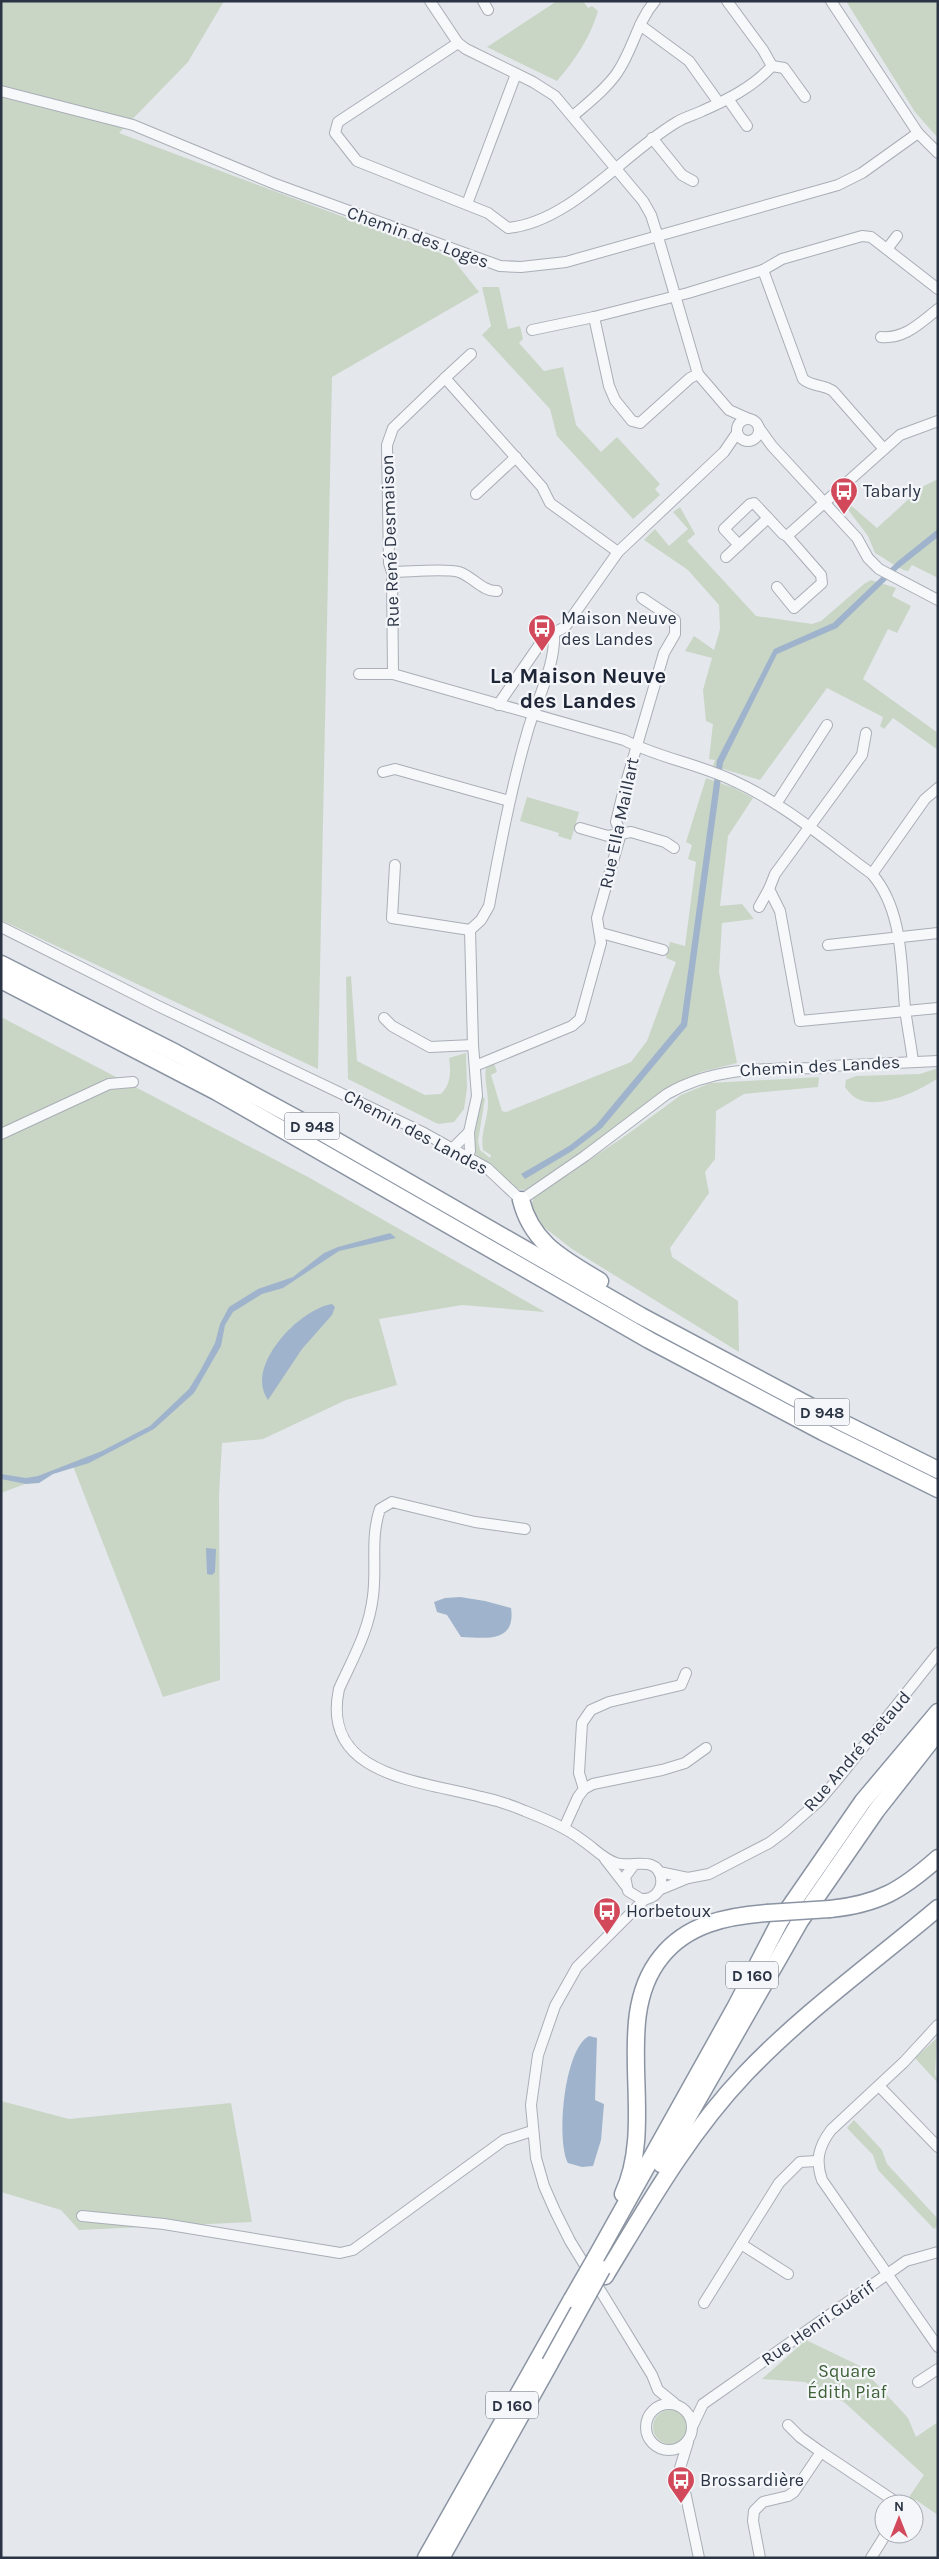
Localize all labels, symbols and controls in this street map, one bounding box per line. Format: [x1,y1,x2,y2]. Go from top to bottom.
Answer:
street label: Chemin des Loges [344,201,492,273]
street label: Rue René Desmaison [376,454,404,628]
bus stop icon: Tabarly [829,476,859,515]
place label: Tabarly [863,480,921,502]
place label: Maison Neuve des Landes [561,607,677,650]
bus stop icon: Maison Neuve des Landes [527,613,557,652]
district label: La Maison Neuve des Landes [490,663,666,714]
street label: Rue Ella Maillart [594,755,644,891]
street label: Chemin des Landes [739,1051,901,1081]
street label: Chemin des Landes [340,1085,492,1179]
road number: D 948 [284,1112,340,1140]
road number: D 948 [794,1398,850,1425]
street label: Rue André Bretaud [799,1686,915,1816]
bus stop icon: Horbetoux [592,1896,622,1935]
place label: Horbetoux [626,1900,711,1922]
road number: D 160 [726,1962,778,1988]
street label: Rue Henri Guérif [757,2275,880,2370]
park label: Square Édith Piaf [807,2360,888,2403]
road number: D 160 [486,2392,538,2418]
bus stop icon: Brossardière [666,2465,696,2504]
place label: Brossardière [700,2469,804,2491]
north arrow [874,2494,924,2544]
text: N [894,2498,904,2515]

